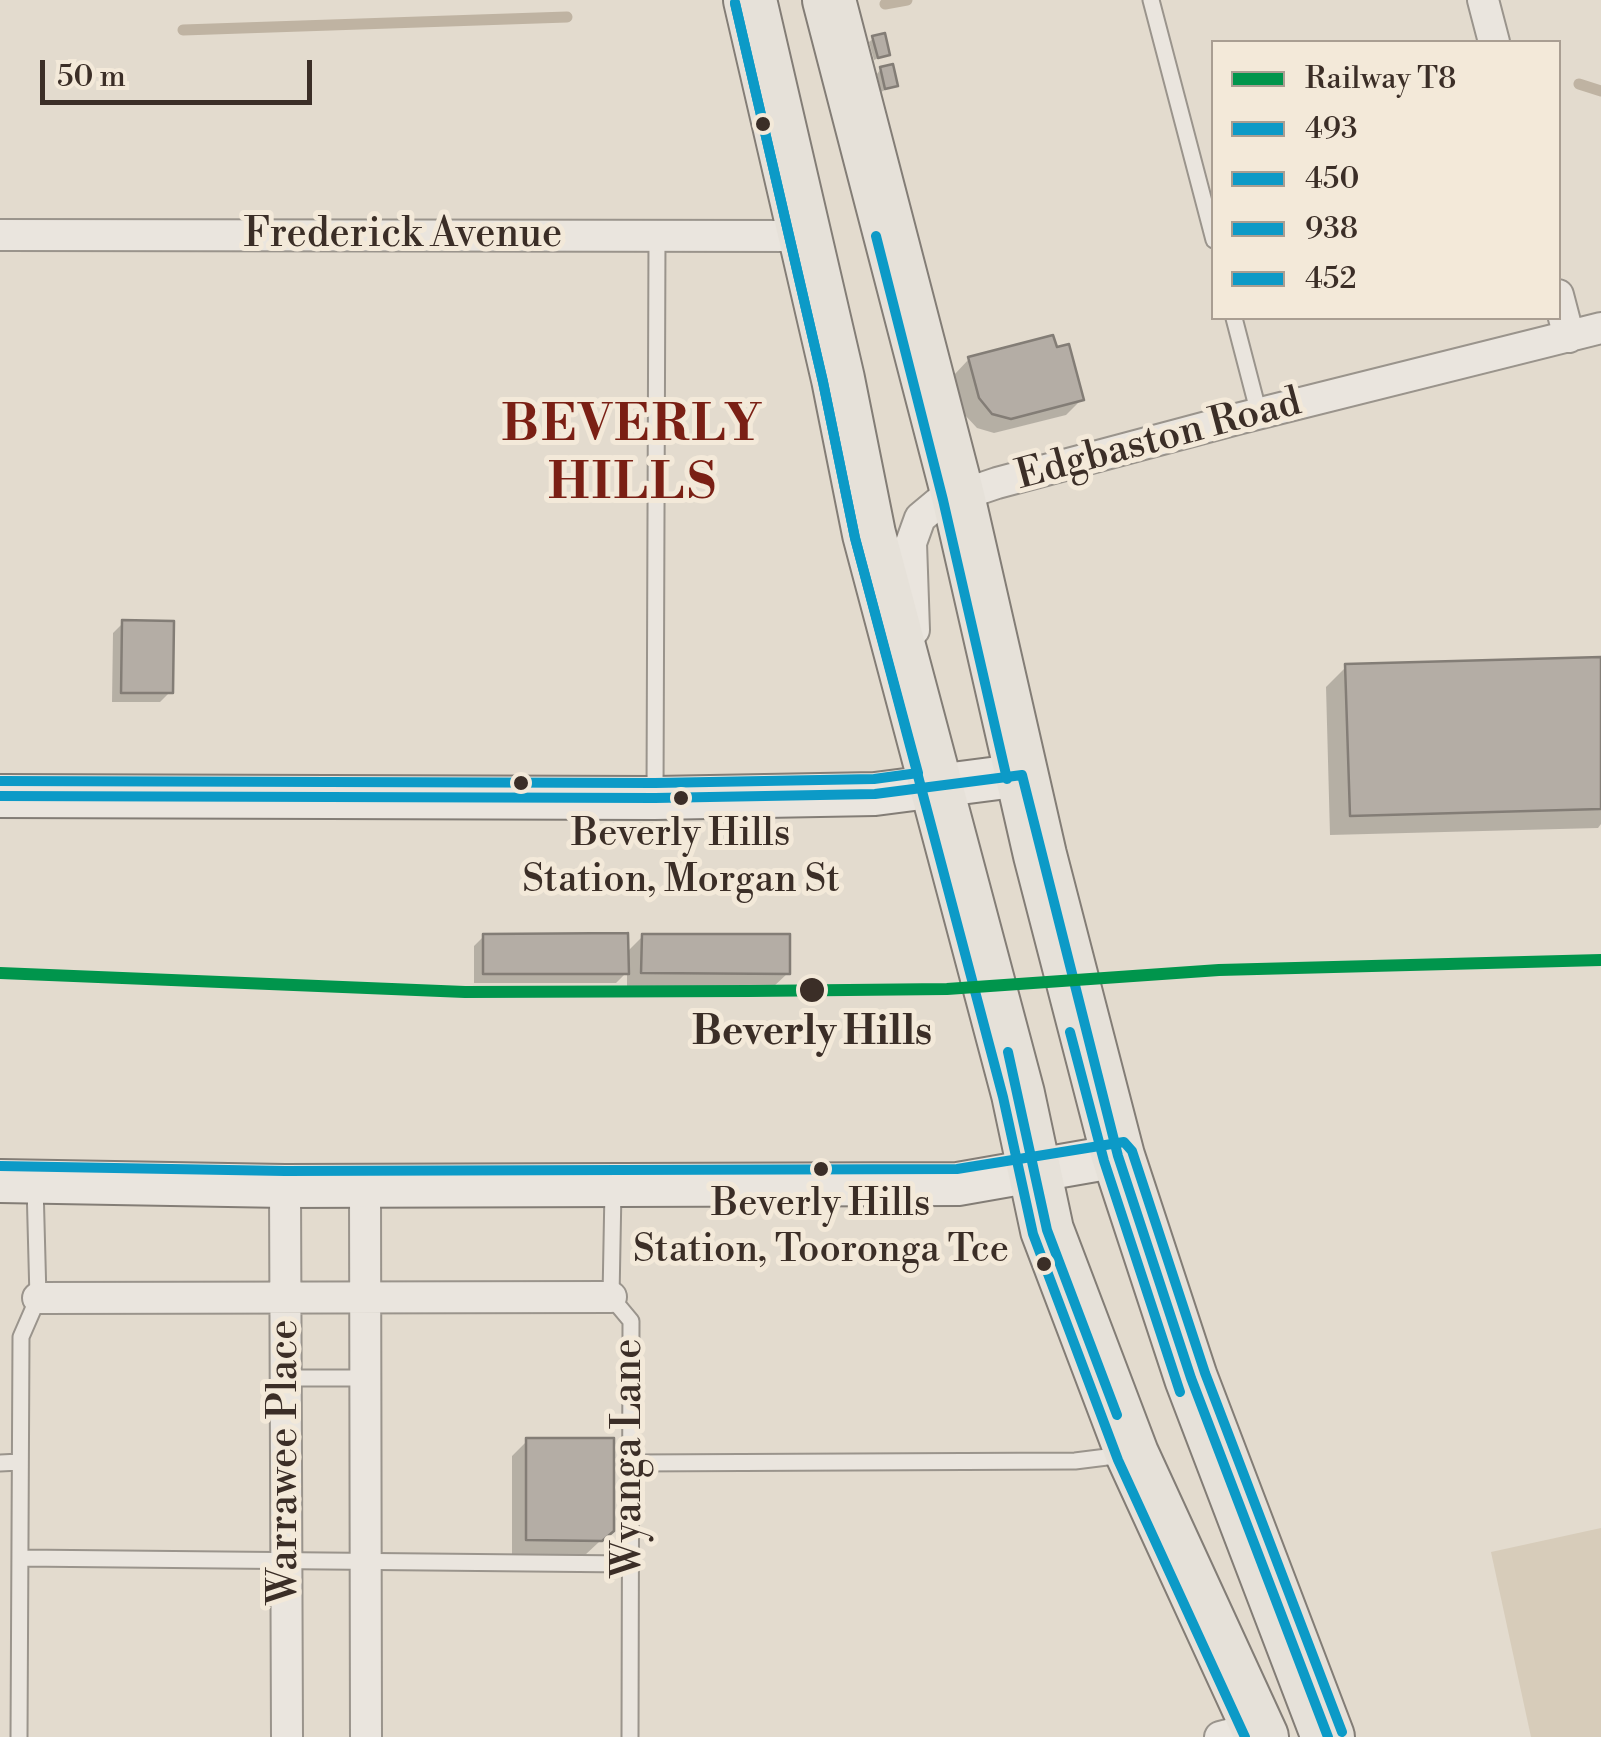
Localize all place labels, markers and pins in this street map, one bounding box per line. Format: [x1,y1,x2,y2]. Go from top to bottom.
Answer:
unlabelled marker [753,114,773,134]
unlabelled marker [511,773,531,793]
marker: Beverly Hills Station, Morgan St [671,788,691,808]
place label: Beverly Hills Station, Morgan St [522,813,840,902]
marker: Beverly Hills [797,975,827,1005]
place label: Beverly Hills [692,1010,932,1058]
marker: Beverly Hills Station, Tooronga Tce [811,1159,831,1179]
place label: Beverly Hills Station, Tooronga Tce [633,1183,1009,1272]
unlabelled marker [1034,1254,1054,1274]

